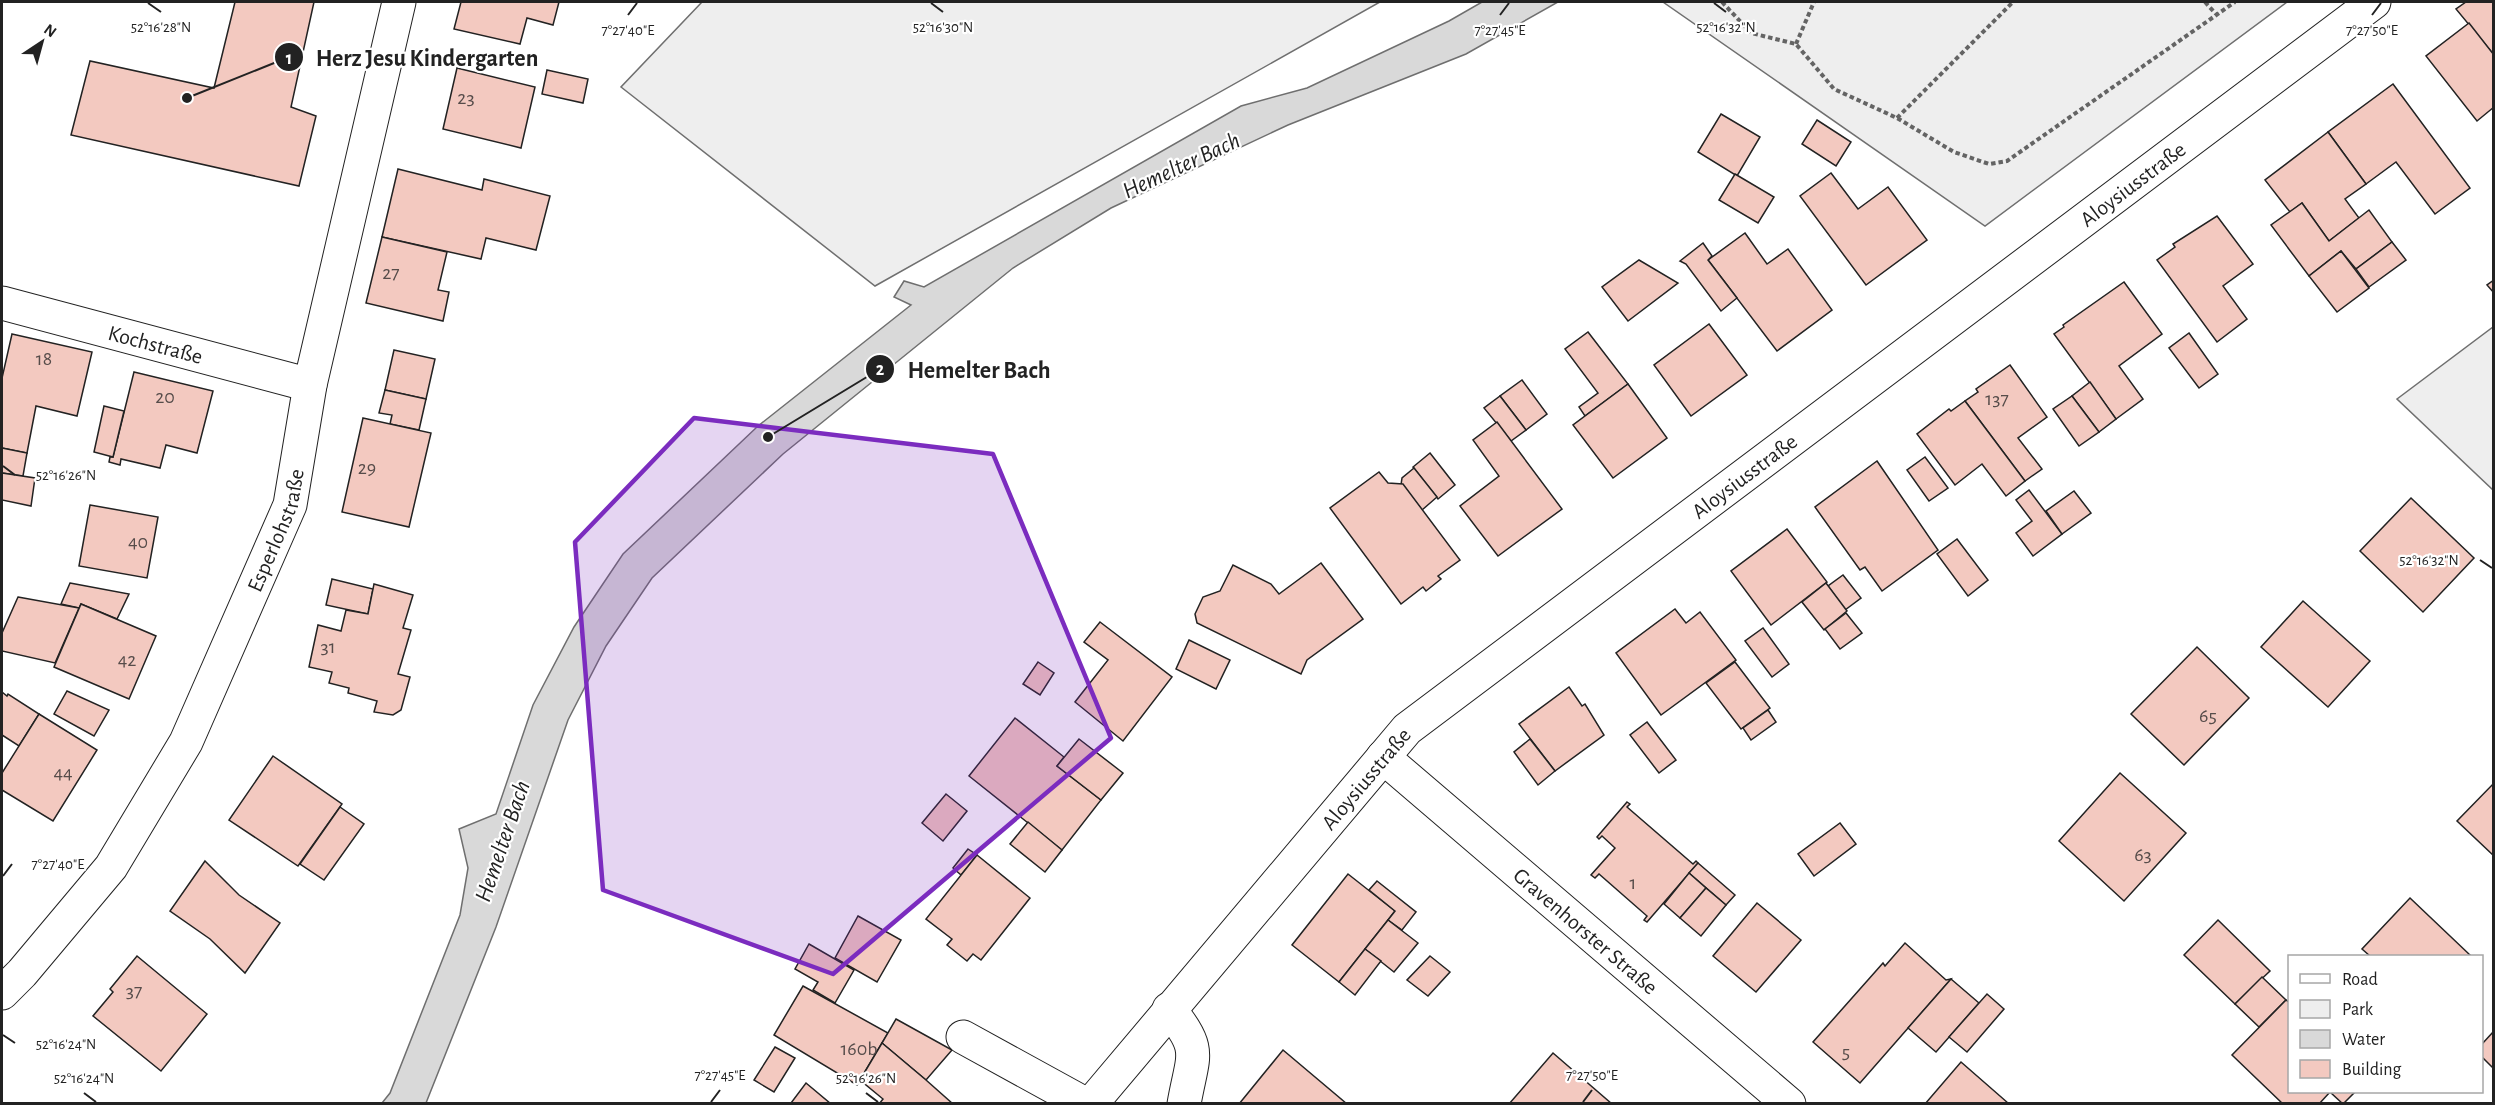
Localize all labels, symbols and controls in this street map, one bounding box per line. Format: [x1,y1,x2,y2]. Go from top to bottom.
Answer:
north arrow [12,12,72,72]
text: 52°16'28"N [131,20,191,35]
text: 52°16'30"N [913,20,973,35]
text: 52°16'32"N [1696,20,1756,35]
text: N [41,21,59,40]
text: 7°27'40"E [602,23,654,38]
text: 7°27'45"E [1474,23,1526,38]
text: 7°27'50"E [2346,23,2398,38]
callout: Herz Jesu Kindergarten [274,36,551,78]
text: Herz Jesu Kindergarten [316,47,538,71]
text: 1 [286,50,292,68]
house number: 23 [457,88,475,108]
water label: Hemelter Bach [1119,128,1244,203]
street label: Aloysiusstraße [2076,138,2190,231]
house number: 27 [382,263,400,283]
street label: Kochstraße [106,322,205,368]
callout: Hemelter Bach [865,348,1062,390]
house number: 18 [36,349,52,369]
text: Hemelter Bach [907,359,1051,383]
text: 2 [876,361,885,379]
house number: 20 [155,387,175,407]
house number: 137 [1985,389,2009,409]
street label: Aloysiusstraße [1688,430,1801,523]
house number: 29 [358,458,376,478]
street label: Esperlohstraße [243,467,308,595]
text: 52°16'26"N [36,468,96,483]
house number: 40 [128,532,148,552]
text: 52°16'32"N [2399,553,2459,568]
house number: 31 [320,637,336,657]
house number: 42 [118,650,136,670]
house number: 65 [2199,706,2217,726]
street label: Aloysiusstraße [1317,724,1415,834]
house number: 44 [53,763,73,783]
water label: Hemelter Bach [471,778,535,905]
house number: 63 [2134,845,2152,865]
text: 7°27'40"E [32,857,84,872]
street label: Gravenhorster Straße [1509,864,1662,999]
house number: 1 [1630,873,1636,893]
legend [2288,955,2483,1093]
text: Road [2342,971,2378,989]
house number: 37 [126,981,142,1001]
text: Park [2342,1001,2374,1019]
text: Water [2342,1031,2385,1049]
text: 52°16'24"N [36,1037,96,1052]
house number: 160b [840,1039,878,1059]
house number: 5 [1842,1042,1850,1062]
text: Building [2342,1061,2402,1079]
text: 7°27'45"E [694,1068,746,1083]
text: 7°27'50"E [1566,1068,1618,1083]
text: 52°16'24"N [54,1071,114,1086]
text: 52°16'26"N [836,1071,896,1086]

